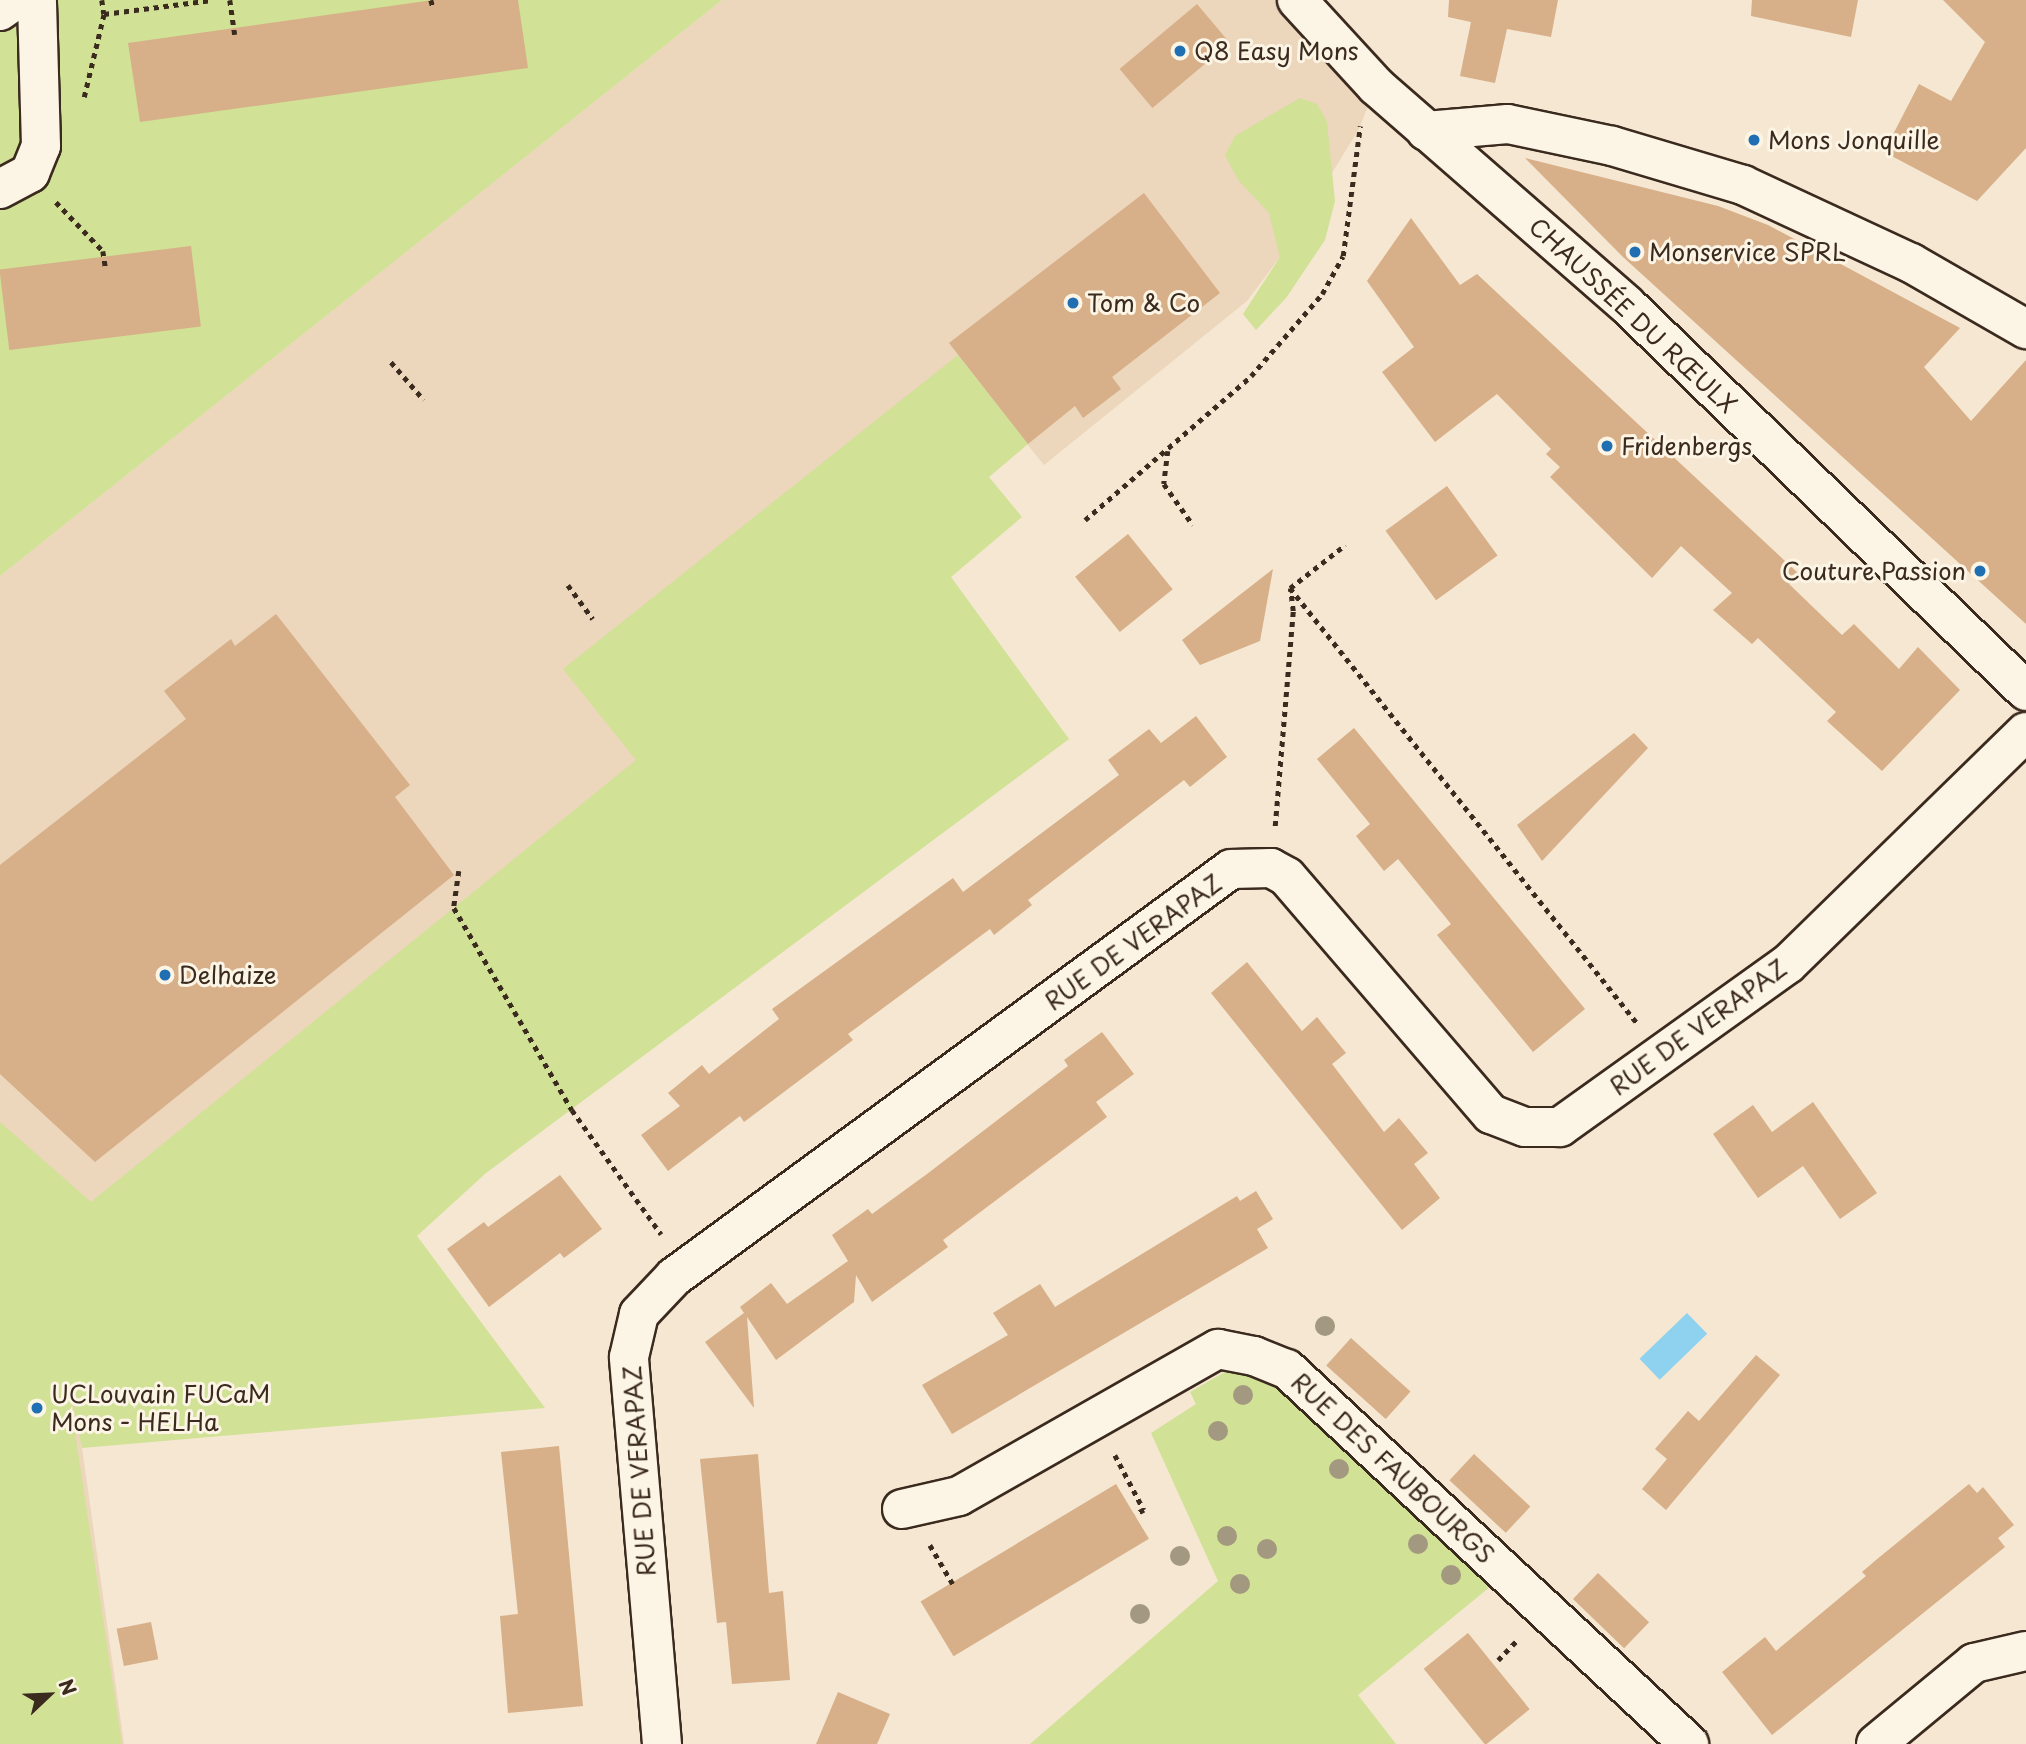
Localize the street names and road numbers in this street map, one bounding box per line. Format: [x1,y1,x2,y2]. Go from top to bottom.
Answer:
street label: CHAUSSÉE DU RŒULX [1523,211,1743,419]
street label: RUE DE VERAPAZ [1038,868,1228,1016]
street label: RUE DE VERAPAZ [1603,953,1793,1101]
street label: RUE DE VERAPAZ [617,1364,661,1578]
street label: RUE DES FAUBOURGS [1284,1365,1502,1571]

